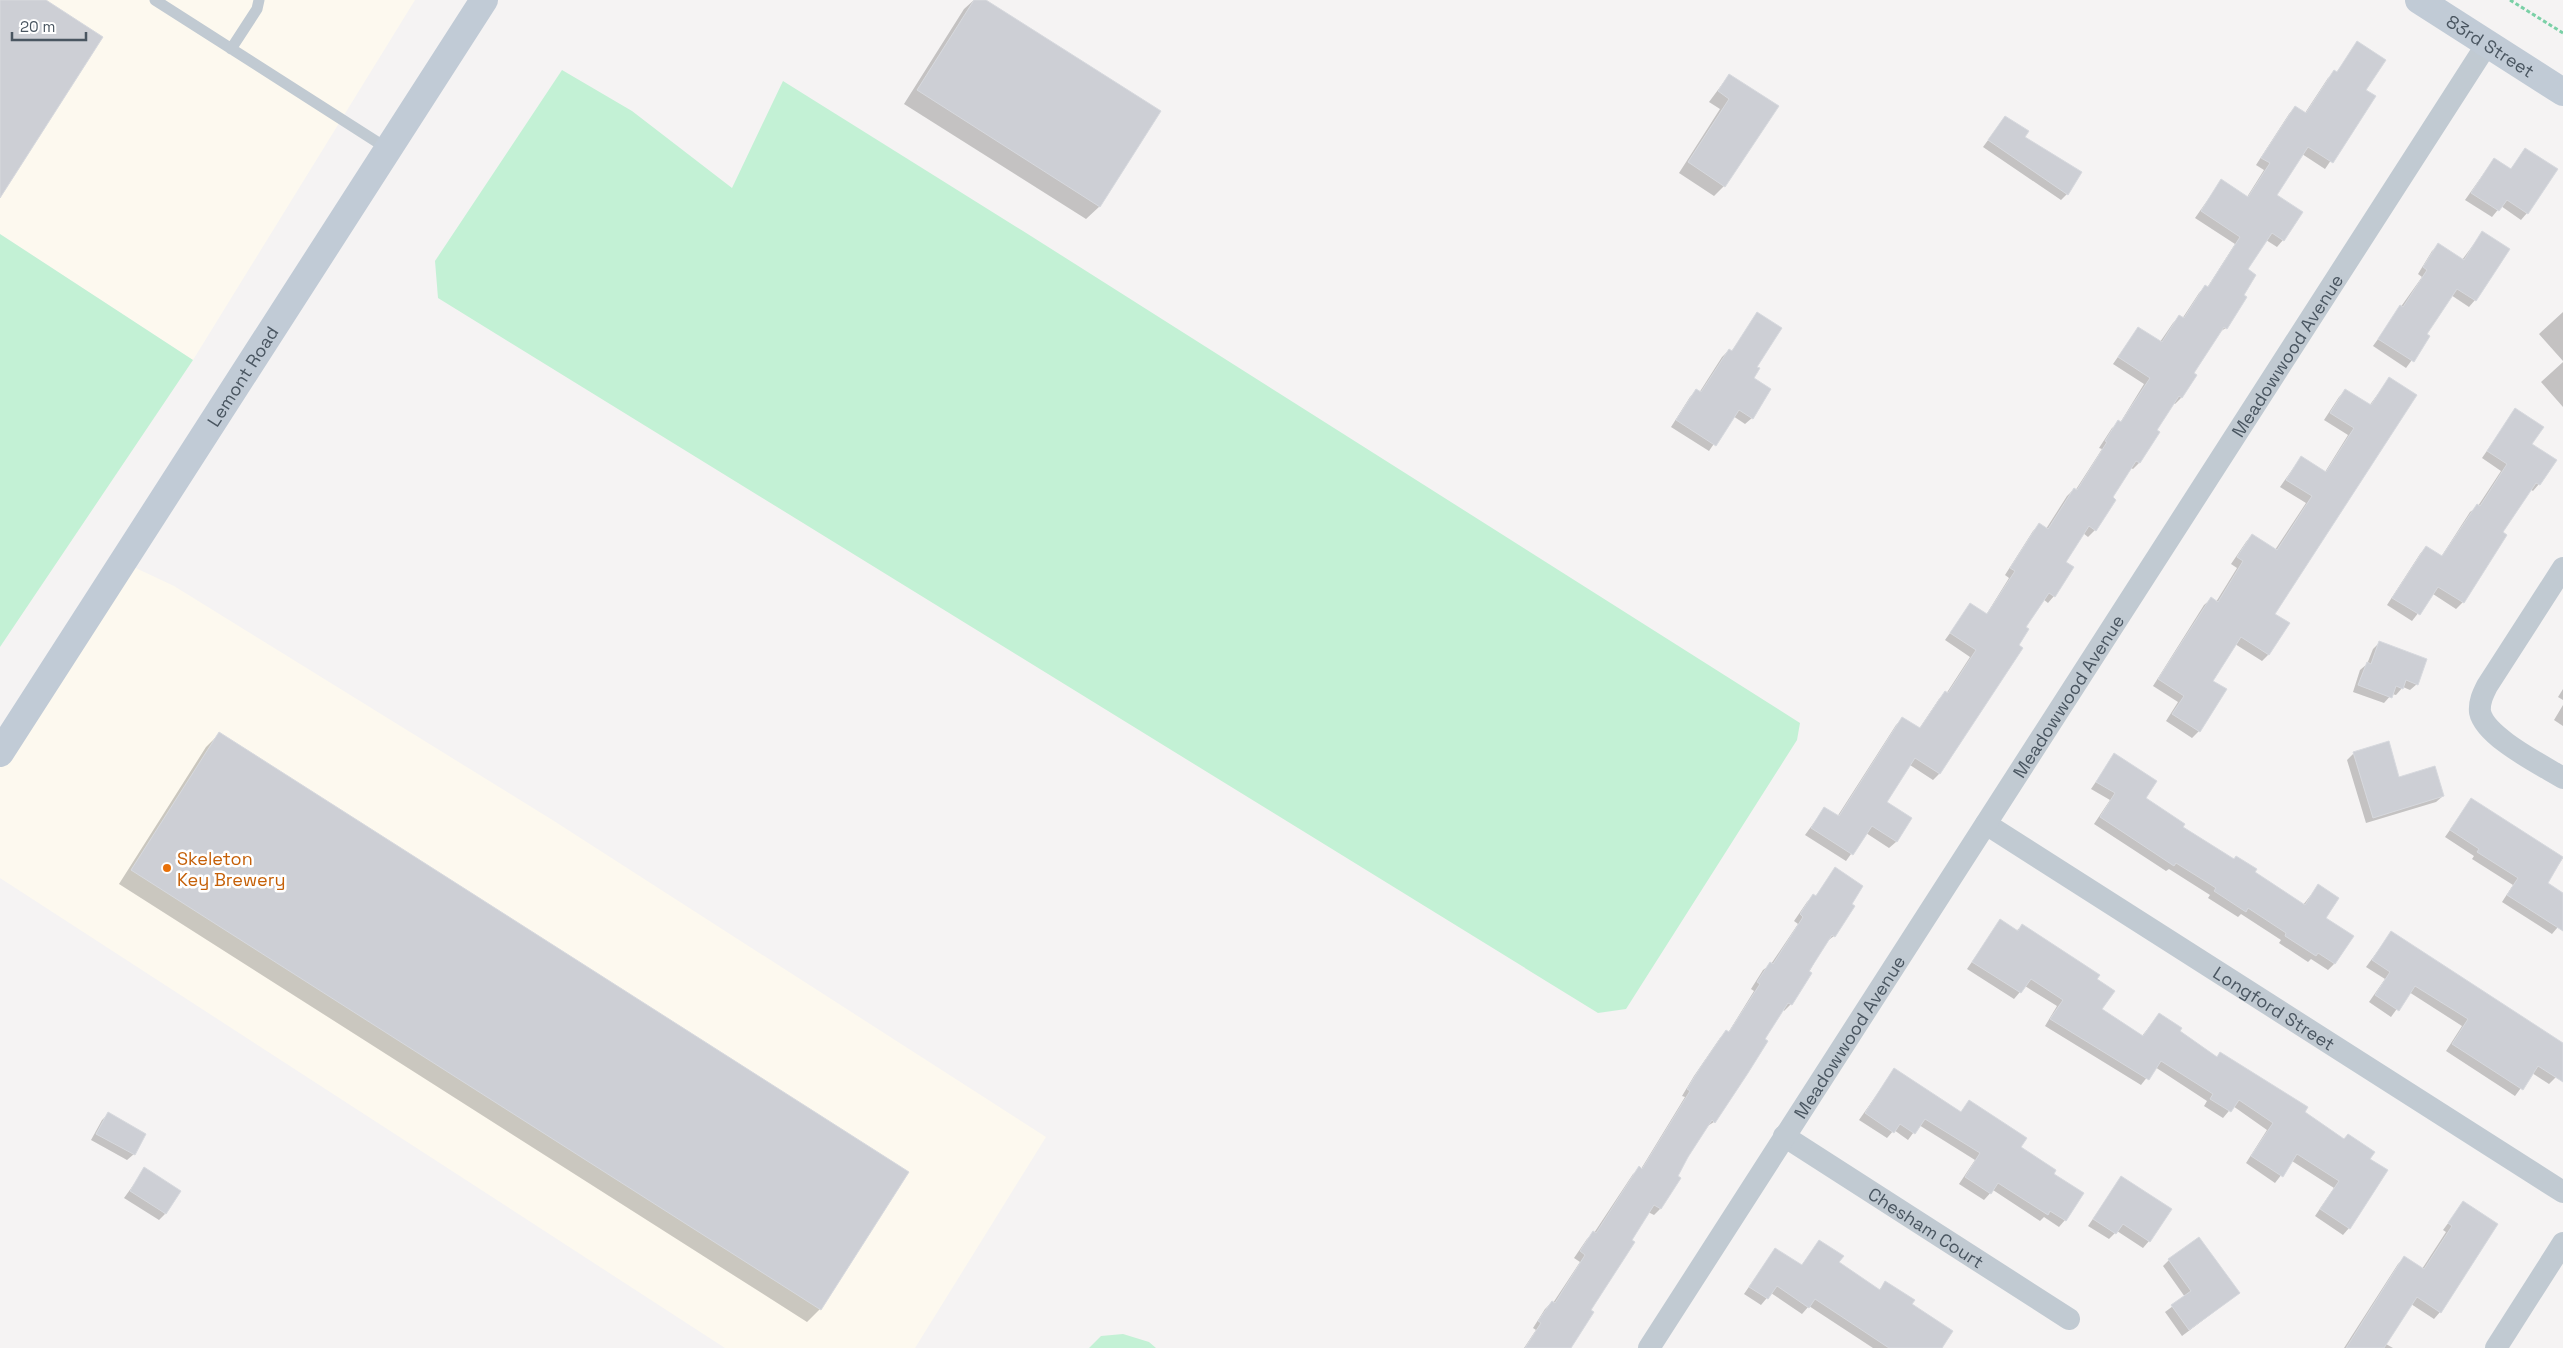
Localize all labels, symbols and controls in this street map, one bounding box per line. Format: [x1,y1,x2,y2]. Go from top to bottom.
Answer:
street label: 83rd Street [2442,9,2539,82]
scale bar [12,10,86,42]
text: 20 m [20,17,55,36]
street label: Meadowwood Avenue [2226,269,2348,441]
street label: Lemont Road [201,322,283,431]
street label: Meadowwood Avenue [2007,610,2129,782]
place label: Skeleton Key Brewery [177,847,285,891]
marker: Skeleton Key Brewery [161,862,173,874]
street label: Meadowwood Avenue [1788,951,1910,1123]
street label: Longford Street [2209,961,2340,1055]
street label: Chesham Court [1864,1182,1988,1273]

